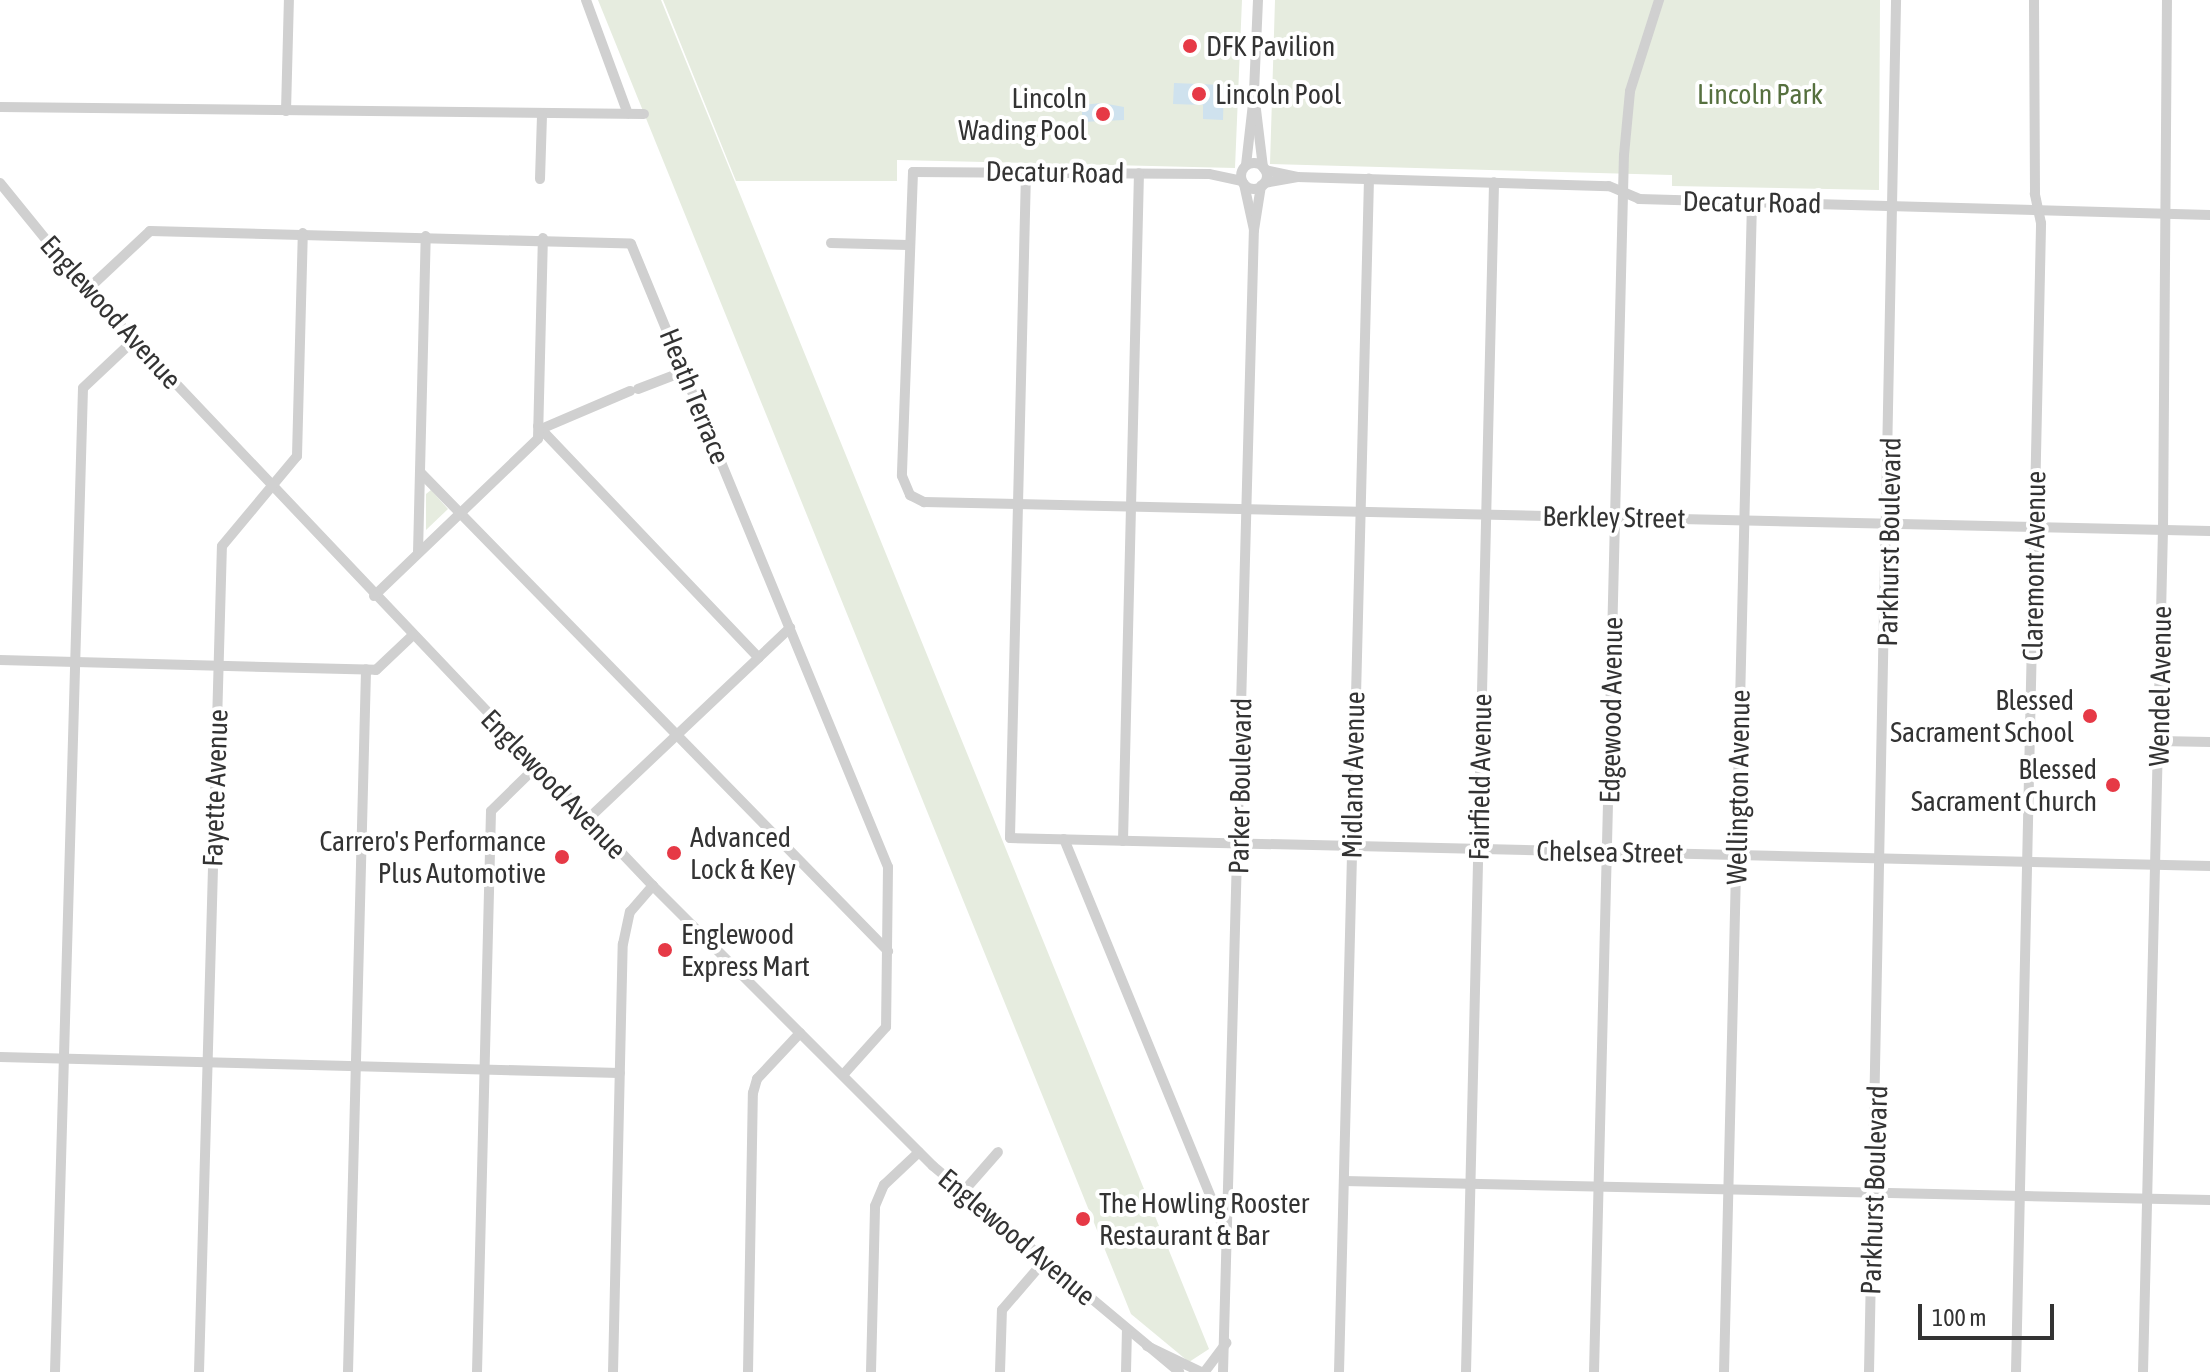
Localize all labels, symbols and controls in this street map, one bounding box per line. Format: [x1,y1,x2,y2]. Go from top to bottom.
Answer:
place label: DFK Pavilion [1206,29,1335,63]
marker: DFK Pavilion [1181,37,1199,55]
place label: Lincoln Pool [1215,77,1341,111]
park label: Lincoln Park [1697,77,1823,111]
place label: Lincoln Wading Pool [958,81,1087,147]
marker: Lincoln Pool [1190,85,1208,103]
marker: Lincoln Wading Pool [1094,105,1112,123]
street label: Decatur Road [985,154,1125,190]
street label: Decatur Road [1682,184,1822,220]
street label: Englewood Avenue [33,228,189,396]
street label: Heath Terrace [653,323,737,469]
street label: Parkhurst Boulevard [1870,437,1908,647]
street label: Claremont Avenue [2016,471,2052,661]
street label: Berkley Street [1542,499,1686,535]
street label: Wendel Avenue [2142,605,2178,767]
street label: Edgewood Avenue [1593,616,1629,804]
place label: Blessed Sacrament School [1890,683,2074,749]
street label: Wellington Avenue [1720,689,1756,885]
street label: Midland Avenue [1335,691,1371,859]
street label: Fairfield Avenue [1462,693,1498,861]
street label: Parker Boulevard [1222,698,1258,874]
street label: Englewood Avenue [474,702,634,866]
marker: Blessed Sacrament School [2081,707,2099,725]
street label: Fayette Avenue [195,709,235,867]
place label: Blessed Sacrament Church [1911,752,2097,818]
marker: Blessed Sacrament Church [2104,776,2122,794]
place label: Advanced Lock & Key [690,820,796,886]
place label: Carrero's Performance Plus Automotive [319,824,546,890]
street label: Chelsea Street [1536,834,1684,870]
marker: Advanced Lock & Key [665,844,683,862]
marker: Carrero's Performance Plus Automotive [553,848,571,866]
place label: Englewood Express Mart [681,917,810,983]
marker: Englewood Express Mart [656,941,674,959]
street label: Parkhurst Boulevard [1854,1085,1894,1295]
street label: Englewood Avenue [932,1162,1102,1312]
place label: The Howling Rooster Restaurant & Bar [1099,1186,1309,1252]
marker: The Howling Rooster Restaurant & Bar [1074,1210,1092,1228]
scale bar [1922,1288,2058,1338]
text: 100 m [1932,1304,1986,1331]

